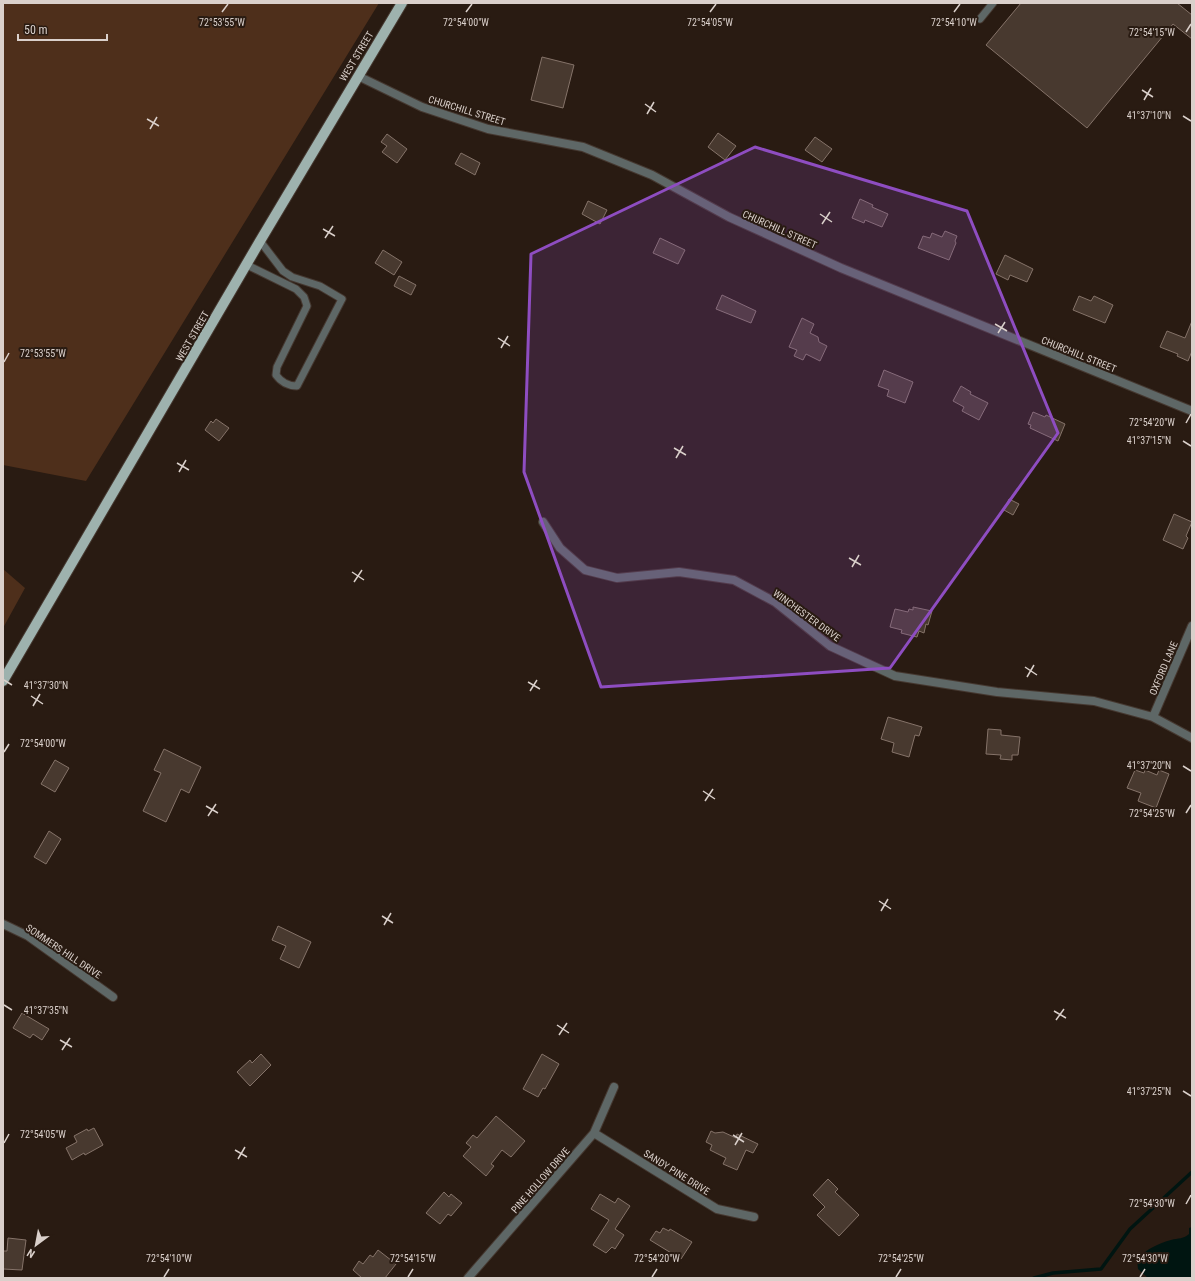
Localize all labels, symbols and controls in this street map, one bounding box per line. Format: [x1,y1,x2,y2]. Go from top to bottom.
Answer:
scale bar [18,16,107,42]
text: 72°53'55"W [199,17,245,28]
text: 72°54'00"W [443,17,489,28]
text: 72°54'05"W [687,17,733,28]
text: 72°54'10"W [931,17,977,28]
text: 50 m [24,23,48,37]
text: 72°54'15"W [1129,27,1175,38]
street label: WEST STREET [337,29,376,83]
street label: CHURCHILL STREET [427,94,507,127]
text: 41°37'10"N [1127,110,1171,121]
street label: CHURCHILL STREET [741,208,819,251]
street label: WEST STREET [174,309,211,363]
street label: CHURCHILL STREET [1040,334,1118,375]
text: 72°53'55"W [20,348,66,359]
text: 72°54'20"W [1129,417,1175,428]
text: 41°37'15"N [1127,435,1171,446]
street label: WINCHESTER DRIVE [771,587,842,643]
street label: OXFORD LANE [1147,640,1180,697]
text: 41°37'30"N [24,680,68,691]
text: 72°54'00"W [20,738,66,749]
text: 41°37'20"N [1127,760,1171,771]
text: 72°54'25"W [1129,808,1175,819]
street label: SOMMERS HILL DRIVE [24,922,104,981]
text: 41°37'35"N [24,1005,68,1016]
text: 41°37'25"N [1127,1086,1171,1097]
text: 72°54'05"W [20,1129,66,1140]
street label: PINE HOLLOW DRIVE [509,1145,572,1215]
street label: SANDY PINE DRIVE [642,1148,712,1197]
text: 72°54'30"W [1129,1198,1175,1209]
north arrow [16,1225,56,1265]
text: N [24,1246,37,1260]
text: 72°54'10"W [146,1253,192,1264]
text: 72°54'15"W [390,1253,436,1264]
text: 72°54'20"W [634,1253,680,1264]
text: 72°54'25"W [878,1253,924,1264]
text: 72°54'30"W [1122,1253,1168,1264]

